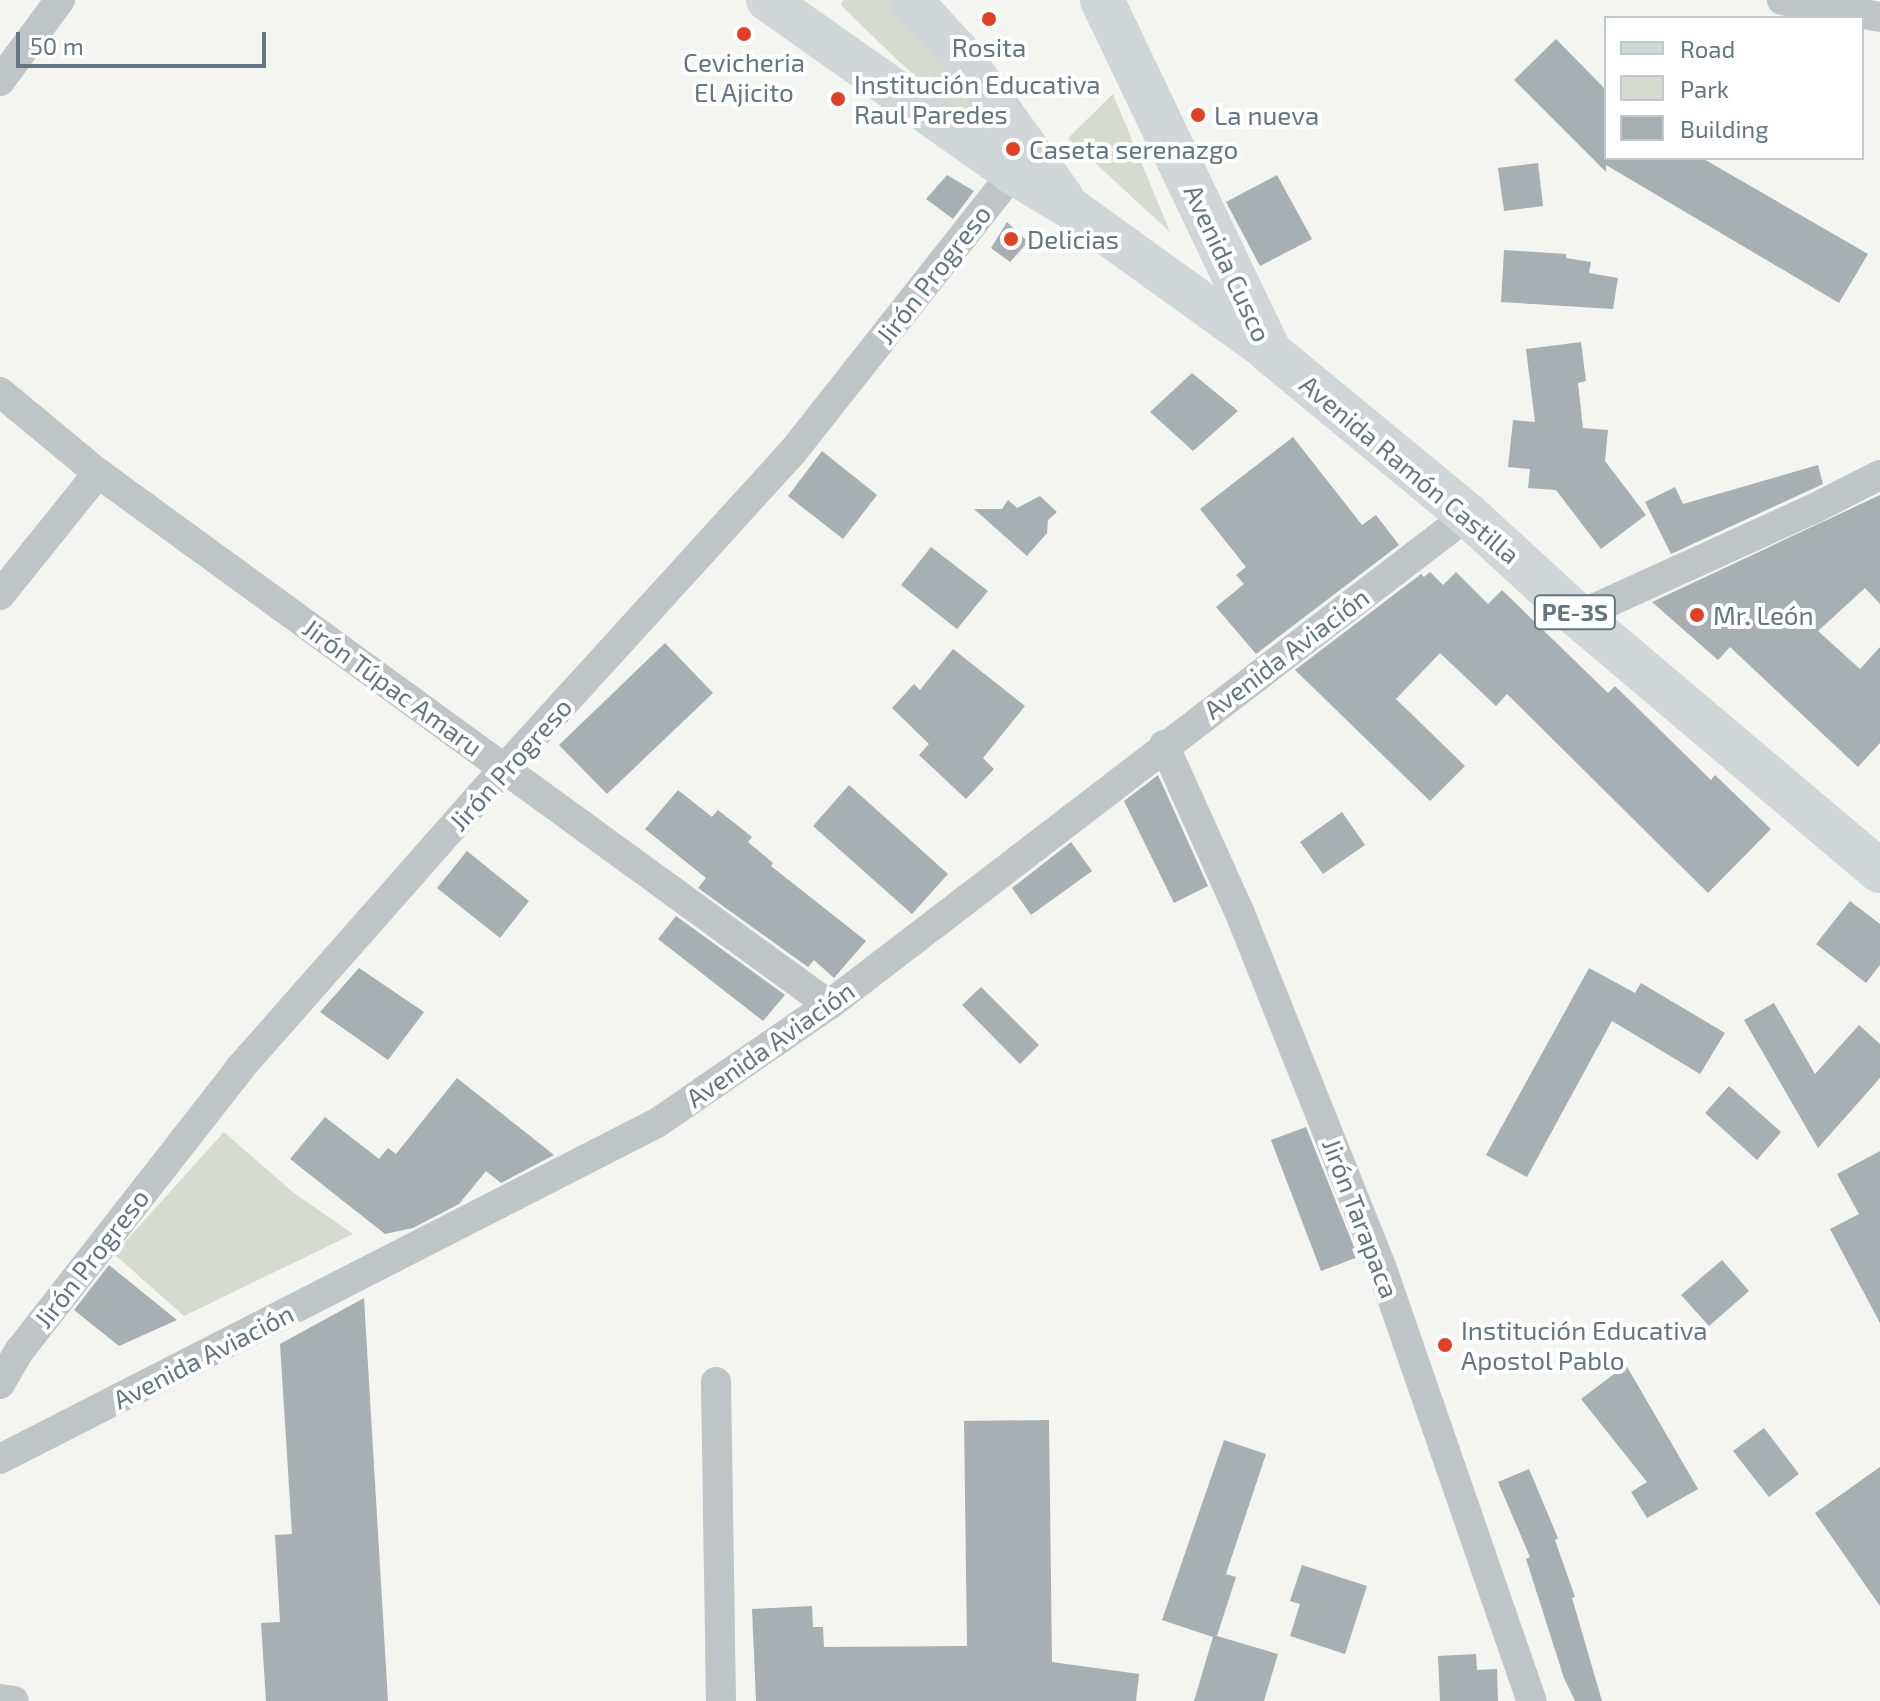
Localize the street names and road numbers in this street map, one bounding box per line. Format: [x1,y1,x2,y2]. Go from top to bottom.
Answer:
street label: Avenida Cusco [1178,179,1278,347]
street label: Jirón Progreso [869,198,997,350]
street label: Avenida Ramón Castilla [1294,368,1526,570]
street label: Avenida Aviación [1197,581,1375,725]
road number: PE-3S [1533,592,1617,632]
street label: Jirón Túpac Amaru [297,611,489,763]
street label: Jirón Progreso [442,691,578,837]
street label: Avenida Aviación [680,974,860,1114]
street label: Jirón Tarapaca [1316,1134,1406,1302]
street label: Jirón Progreso [27,1182,155,1334]
street label: Avenida Aviación [107,1297,299,1415]

